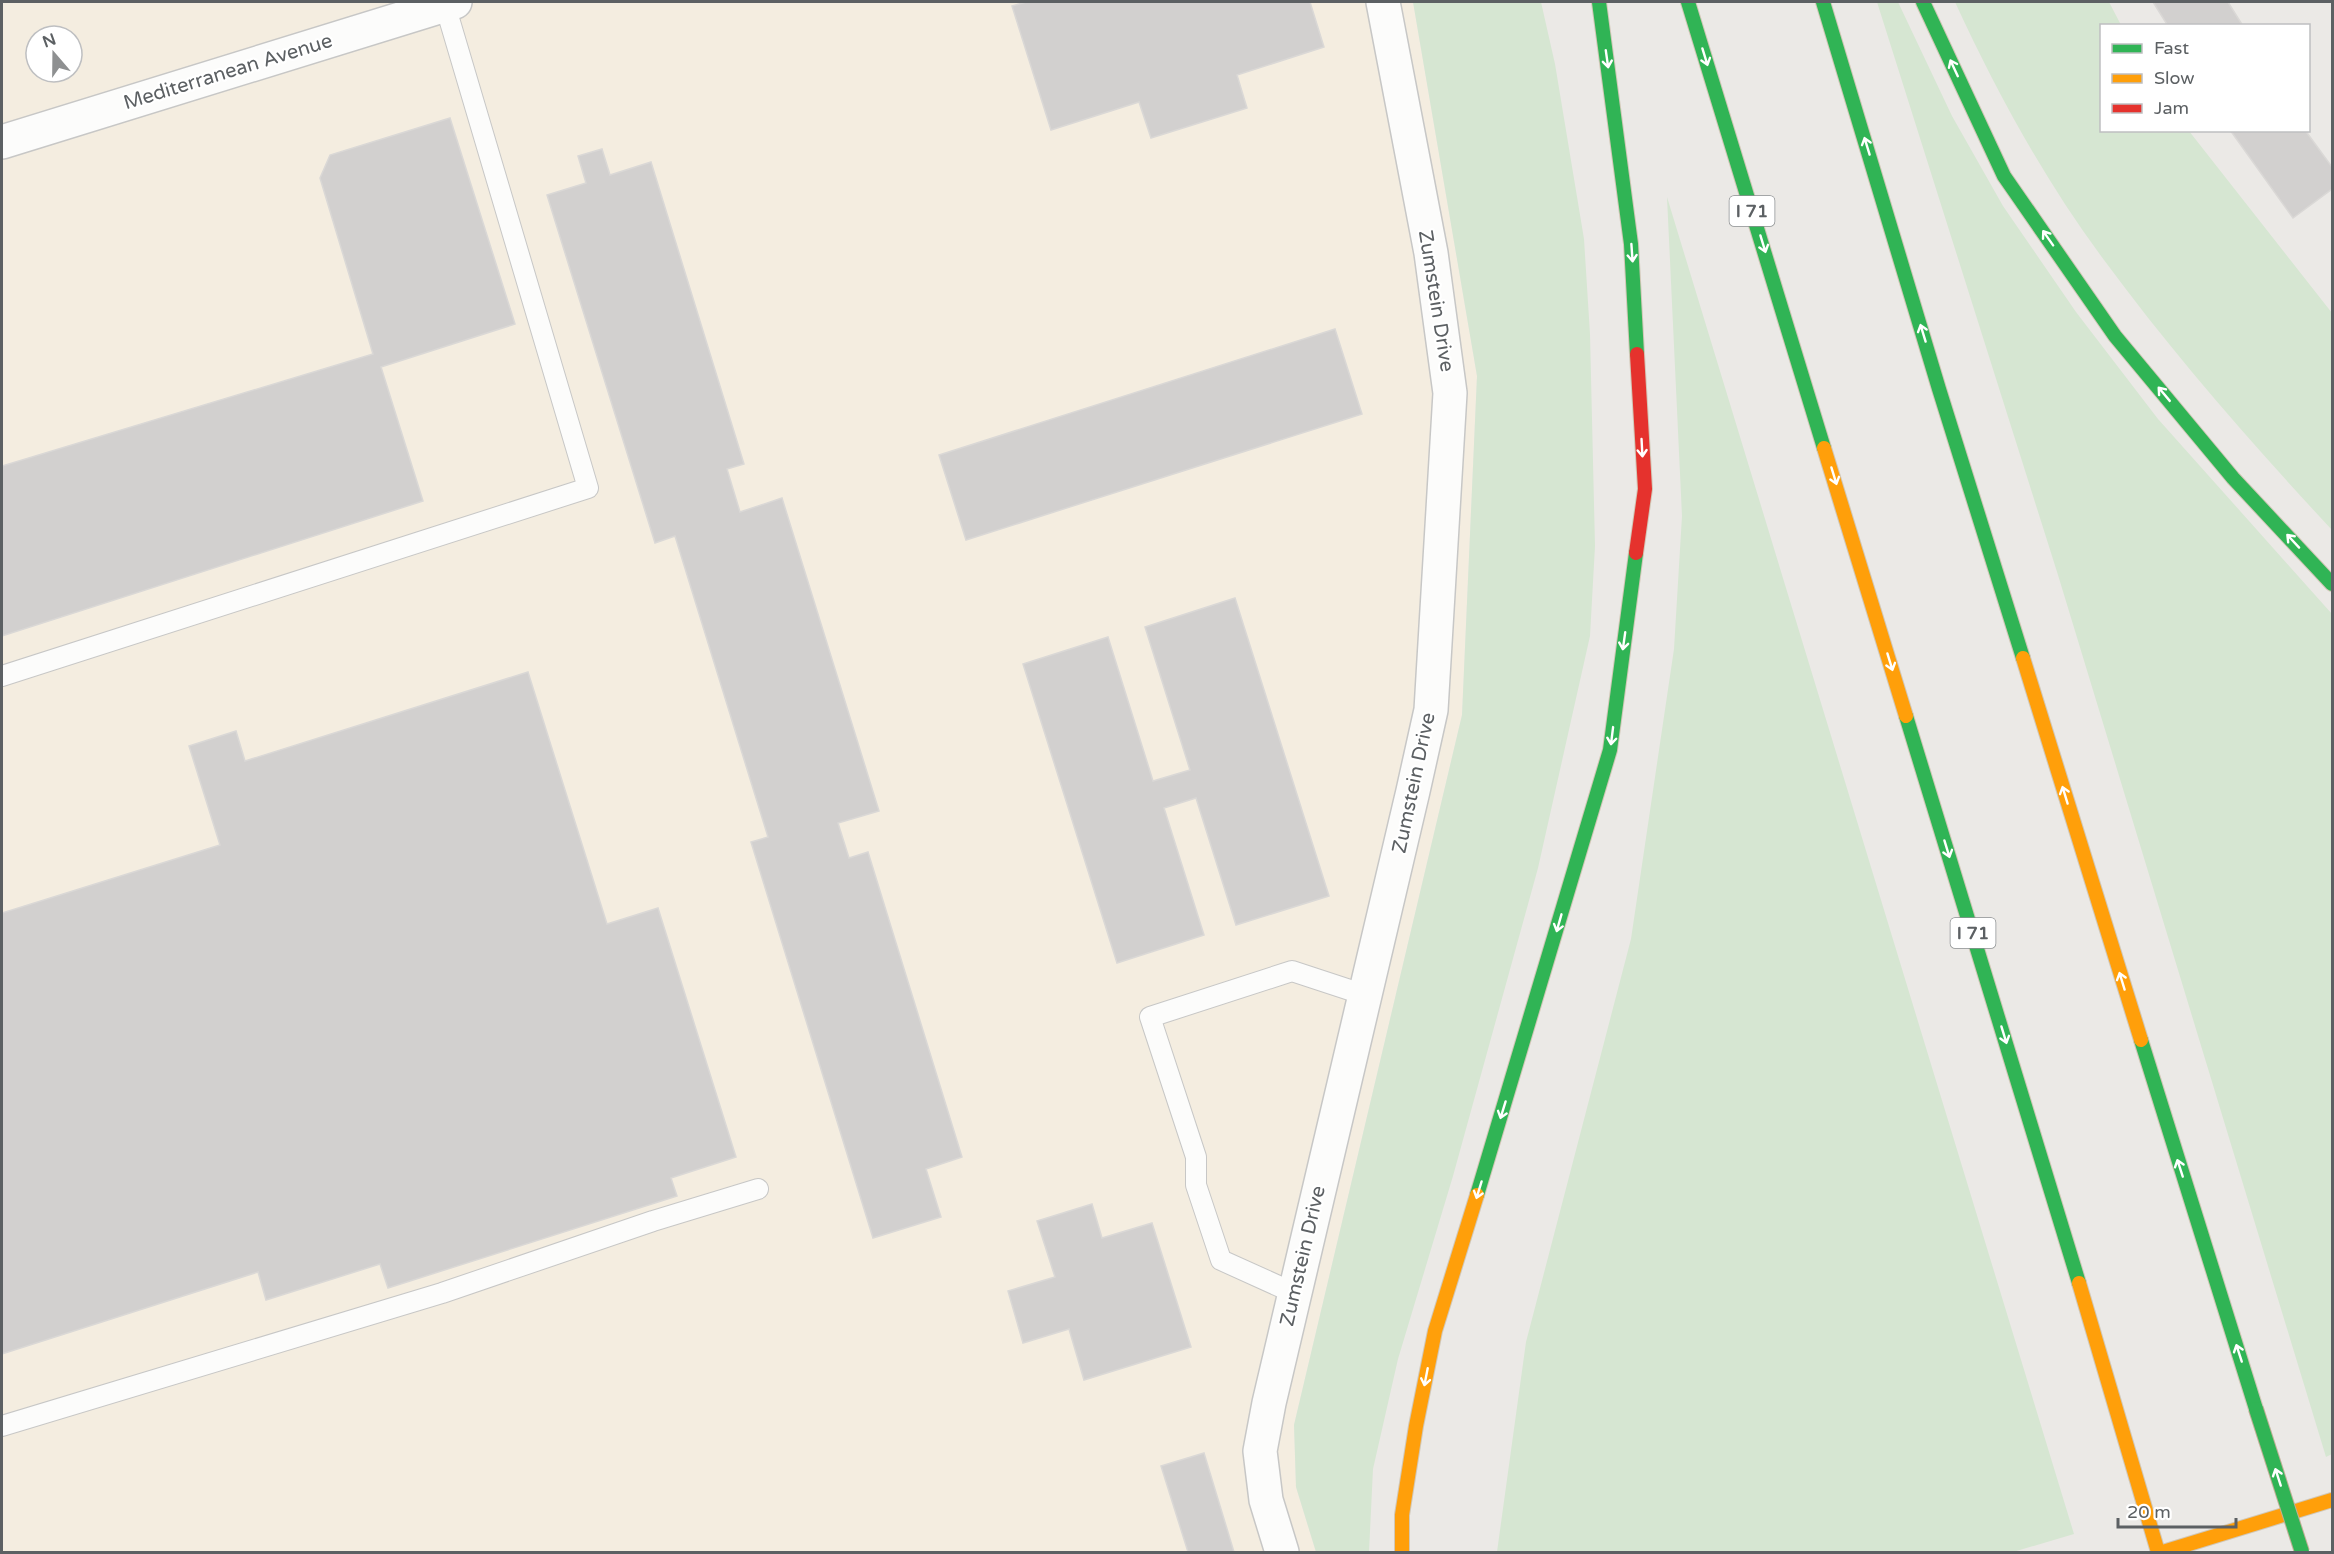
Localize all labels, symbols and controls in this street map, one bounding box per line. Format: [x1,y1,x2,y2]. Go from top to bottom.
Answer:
north arrow [24,24,84,84]
legend [2100,24,2310,132]
text: N [40,29,59,52]
street label: Mediterranean Avenue [121,29,335,115]
text: Fast [2154,37,2189,59]
one-way arrow [1700,47,1711,66]
one-way arrow [1602,49,1613,69]
one-way arrow [1948,59,1959,77]
text: Slow [2154,67,2195,89]
text: Jam [2154,97,2189,119]
one-way arrow [1861,137,1872,156]
road number: I 71 [1730,196,1774,226]
street label: Zumstein Drive [1413,228,1459,374]
one-way arrow [2042,231,2054,247]
one-way arrow [1758,234,1769,253]
one-way arrow [1627,242,1638,262]
one-way arrow [1917,324,1928,343]
one-way arrow [2158,387,2171,403]
one-way arrow [1637,437,1648,457]
one-way arrow [1829,466,1840,485]
one-way arrow [2285,534,2300,549]
one-way arrow [1619,631,1630,651]
one-way arrow [1885,652,1896,671]
street label: Zumstein Drive [1387,710,1441,856]
one-way arrow [1606,725,1617,745]
one-way arrow [2059,786,2070,805]
one-way arrow [1942,839,1953,858]
one-way arrow [1553,913,1564,932]
road number: I 71 [1950,918,1996,948]
one-way arrow [2116,972,2127,991]
one-way arrow [1999,1026,2010,1045]
one-way arrow [1497,1100,1508,1119]
one-way arrow [2174,1159,2185,1178]
one-way arrow [1472,1180,1483,1199]
street label: Zumstein Drive [1275,1184,1331,1328]
one-way arrow [2233,1344,2244,1363]
one-way arrow [1420,1367,1431,1387]
one-way arrow [2272,1468,2283,1487]
scale bar [2118,1491,2236,1529]
text: 20 m [2127,1501,2171,1523]

